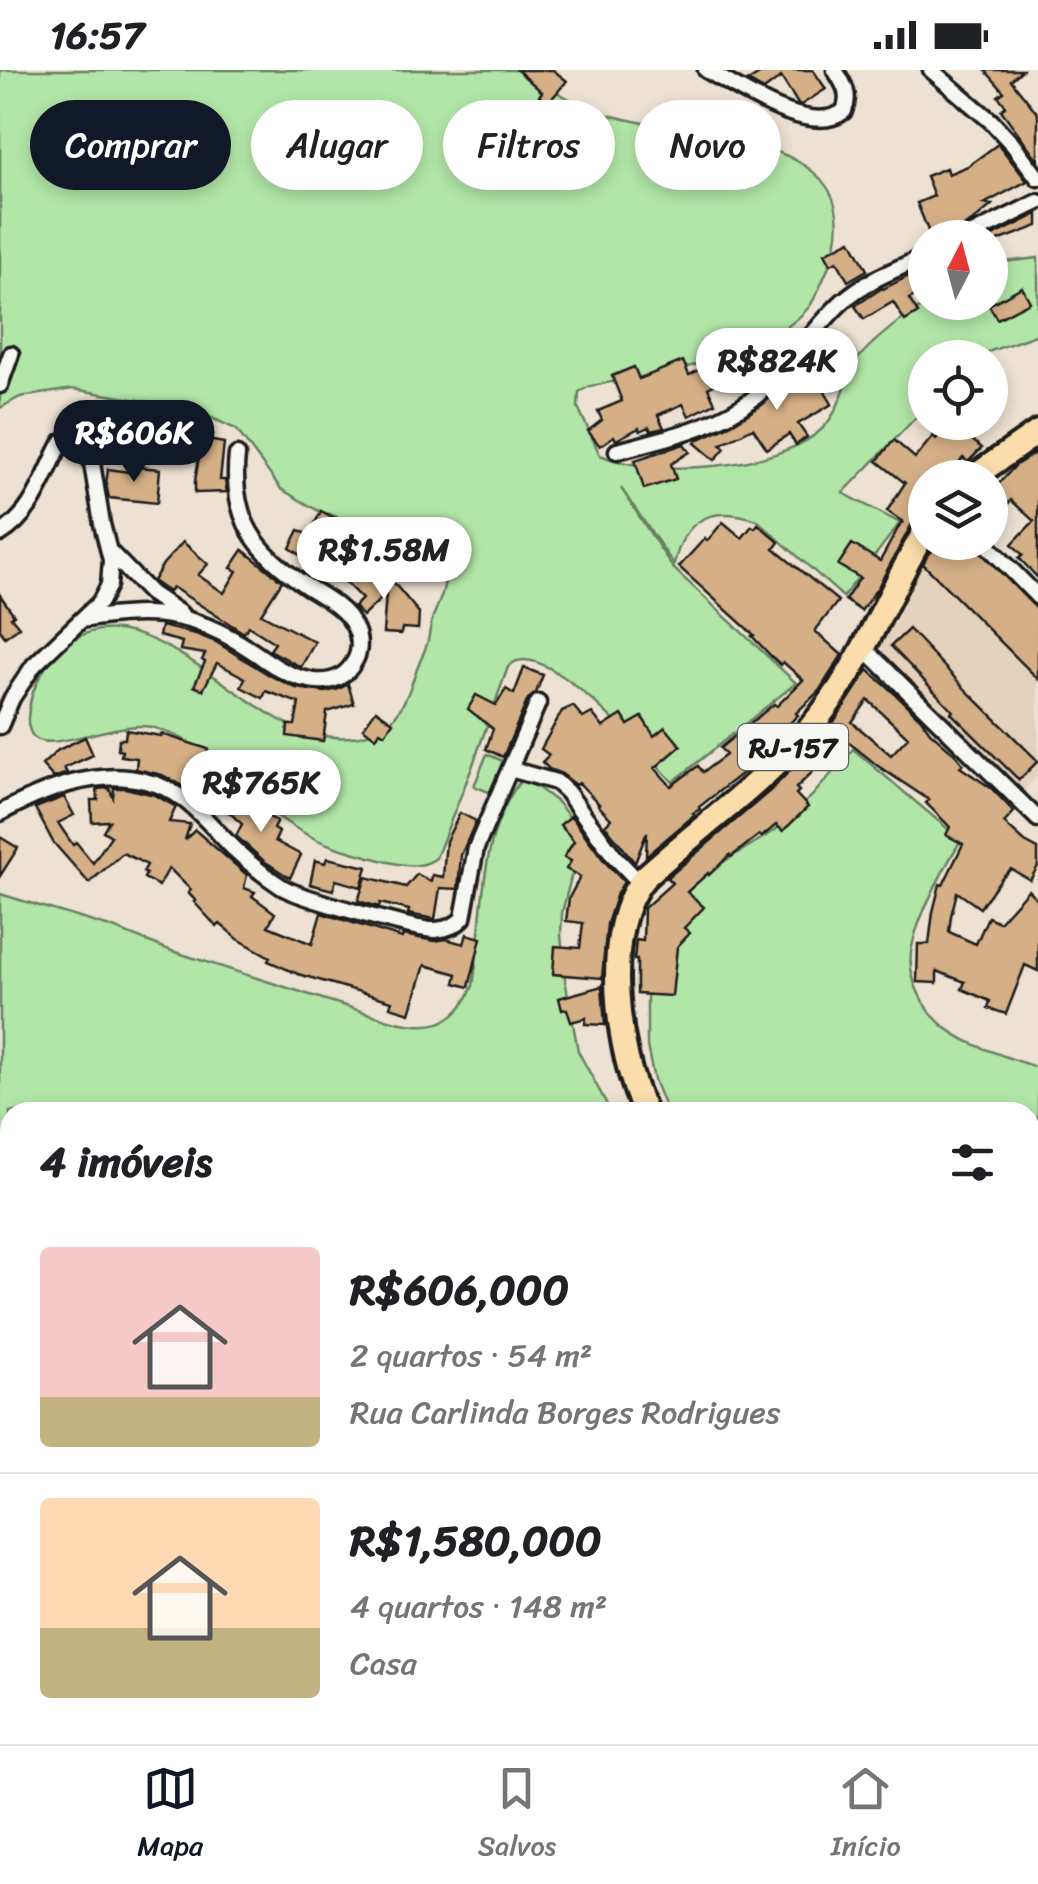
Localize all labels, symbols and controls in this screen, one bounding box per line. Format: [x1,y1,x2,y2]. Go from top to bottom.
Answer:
text: 16:57 [50,2,144,69]
chip: Comprar [30,100,231,190]
chip: Alugar [251,100,423,190]
chip: Filtros [443,100,615,190]
chip: Novo [635,100,781,190]
north arrow [908,220,1008,320]
map controls [908,220,1008,560]
pin: R$824K [696,328,858,413]
text: R$824K [718,332,836,389]
button: locate [908,340,1008,440]
pin: R$606K [53,400,215,485]
text: R$606K [76,404,193,461]
button: layers [908,460,1008,560]
pin: R$1.58M [292,517,476,602]
text: R$1.58M [319,521,449,578]
road number: RJ-157 [738,724,848,770]
pin: R$765K [180,750,342,835]
text: R$765K [203,754,319,811]
text: 4 imóveis [40,1125,212,1199]
icon: filters [945,1135,1000,1190]
text: R$606,000 [350,1253,569,1327]
icon: home [120,1287,240,1407]
text: 2 quartos · 54 m² [350,1327,592,1384]
text: Rua Carlinda Borges Rodrigues [350,1384,780,1441]
text: R$1,580,000 [350,1504,602,1578]
icon: home [120,1538,240,1658]
text: 4 quartos · 148 m² [350,1578,607,1635]
text: Casa [350,1635,417,1692]
tab: Mapa [137,1761,203,1870]
tab: Salvos [478,1761,556,1870]
tab: Início [831,1761,901,1870]

